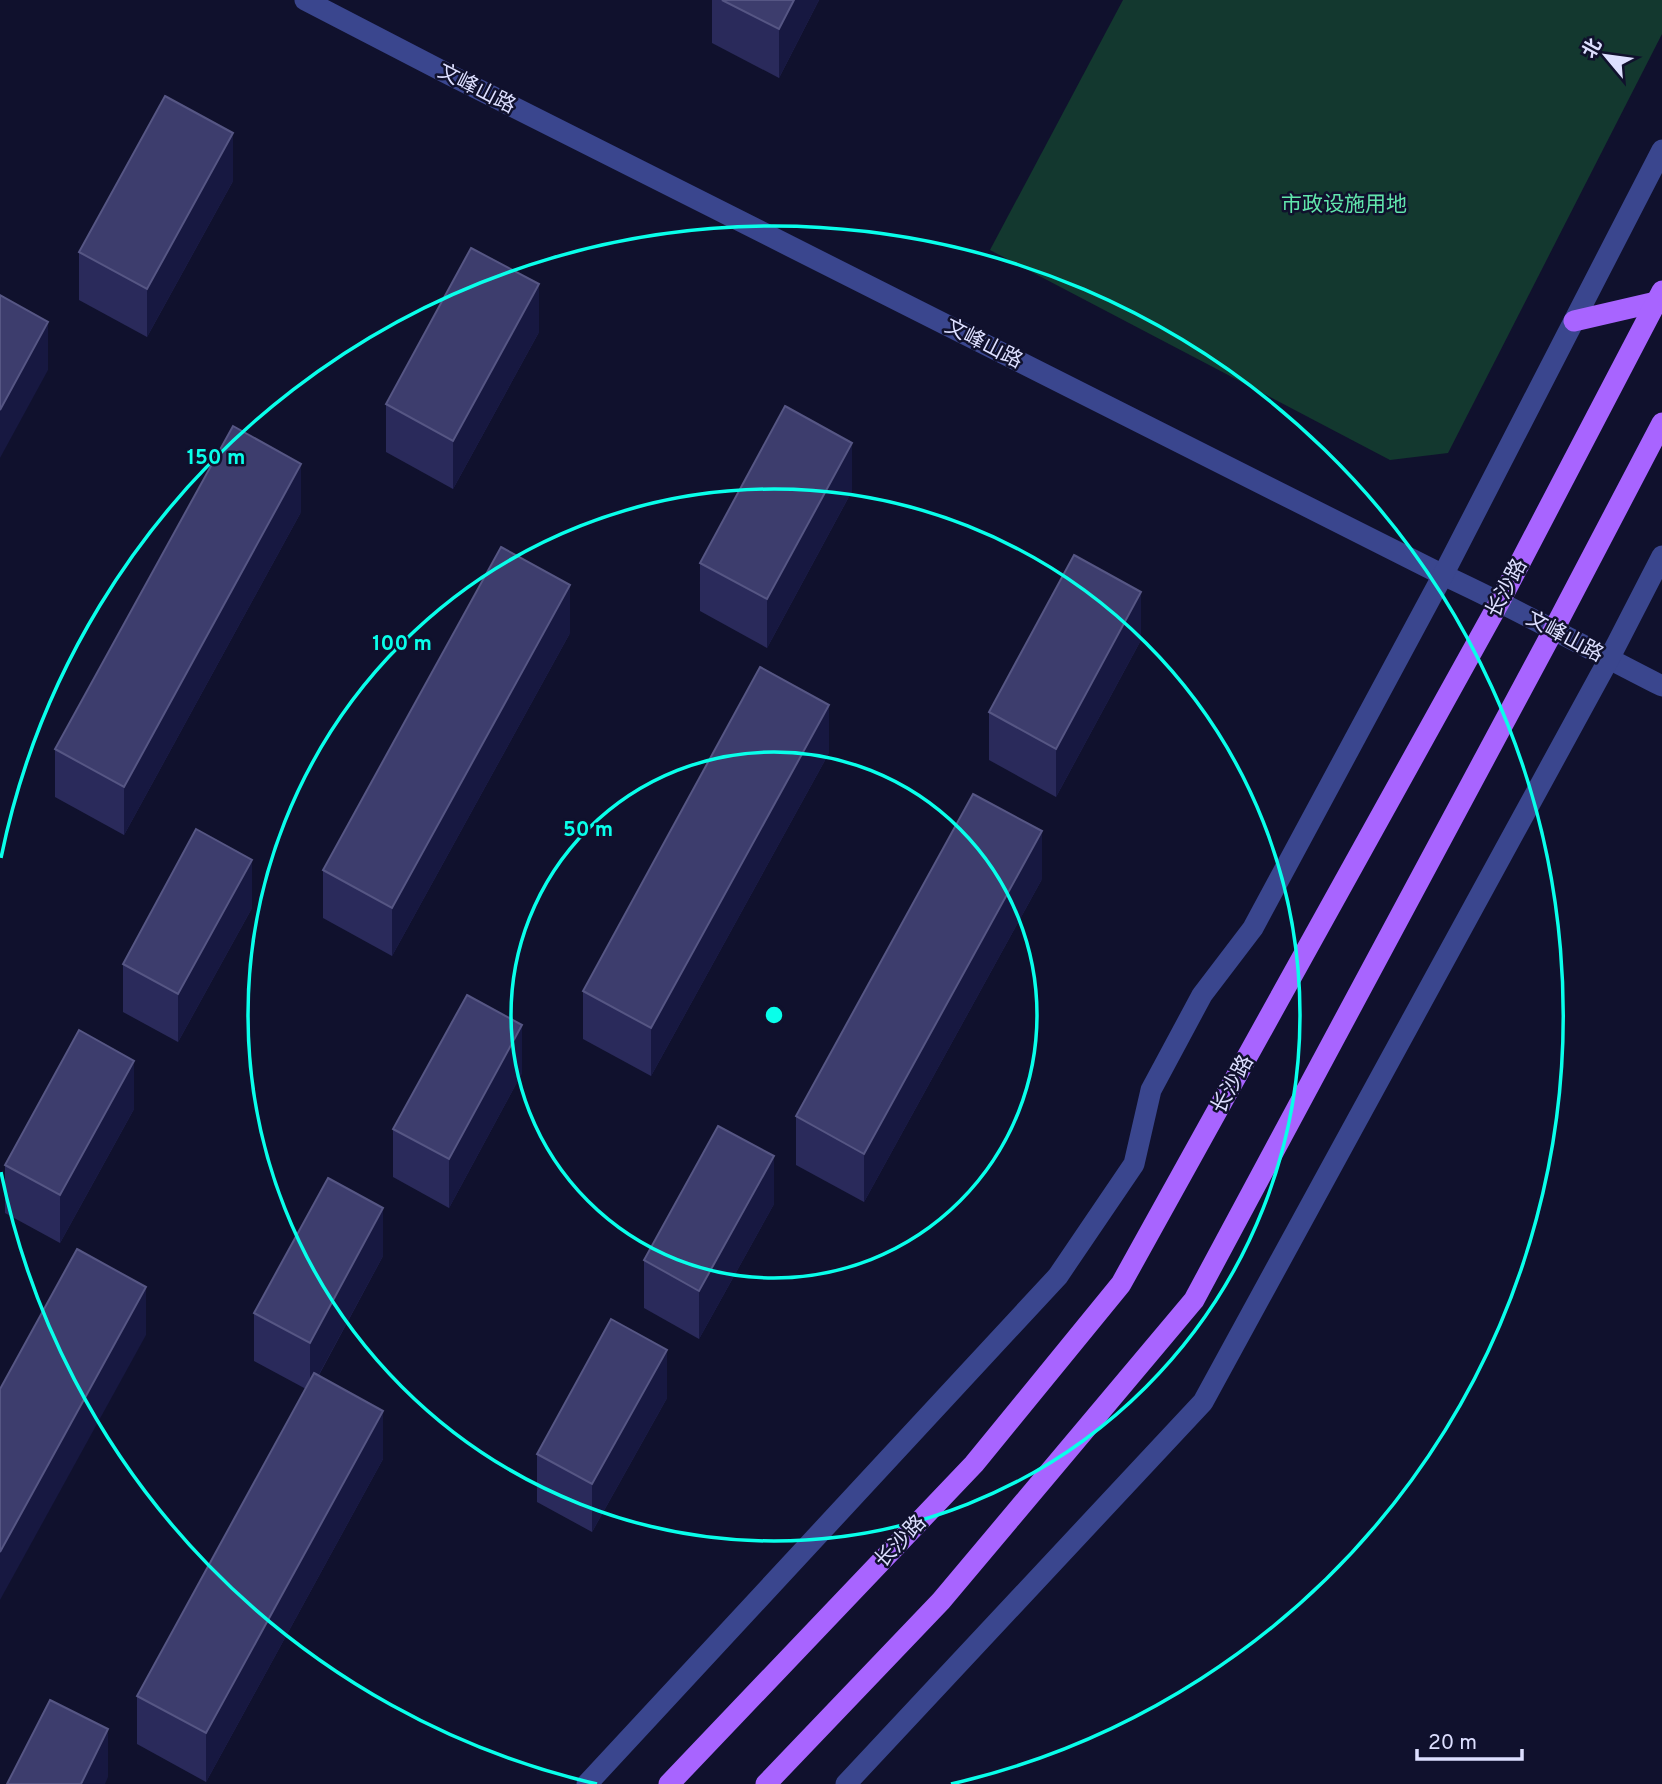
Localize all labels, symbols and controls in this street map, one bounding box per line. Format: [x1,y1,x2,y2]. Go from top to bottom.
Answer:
north arrow [1571,21,1641,91]
text: 北 [1578,35,1608,63]
street label: 文峰山路 [433,58,520,120]
park label: 市政设施用地 [1281,192,1407,219]
street label: 文峰山路 [940,313,1027,375]
text: 150 m [187,445,245,472]
street label: 长沙路 [1481,555,1534,623]
street label: 文峰山路 [1521,606,1608,669]
text: 100 m [372,631,432,658]
text: 50 m [563,817,613,844]
centre of rings [762,1003,786,1027]
street label: 长沙路 [1206,1051,1260,1119]
street label: 长沙路 [869,1510,933,1574]
scale bar [1417,1718,1522,1762]
text: 20 m [1428,1730,1477,1757]

